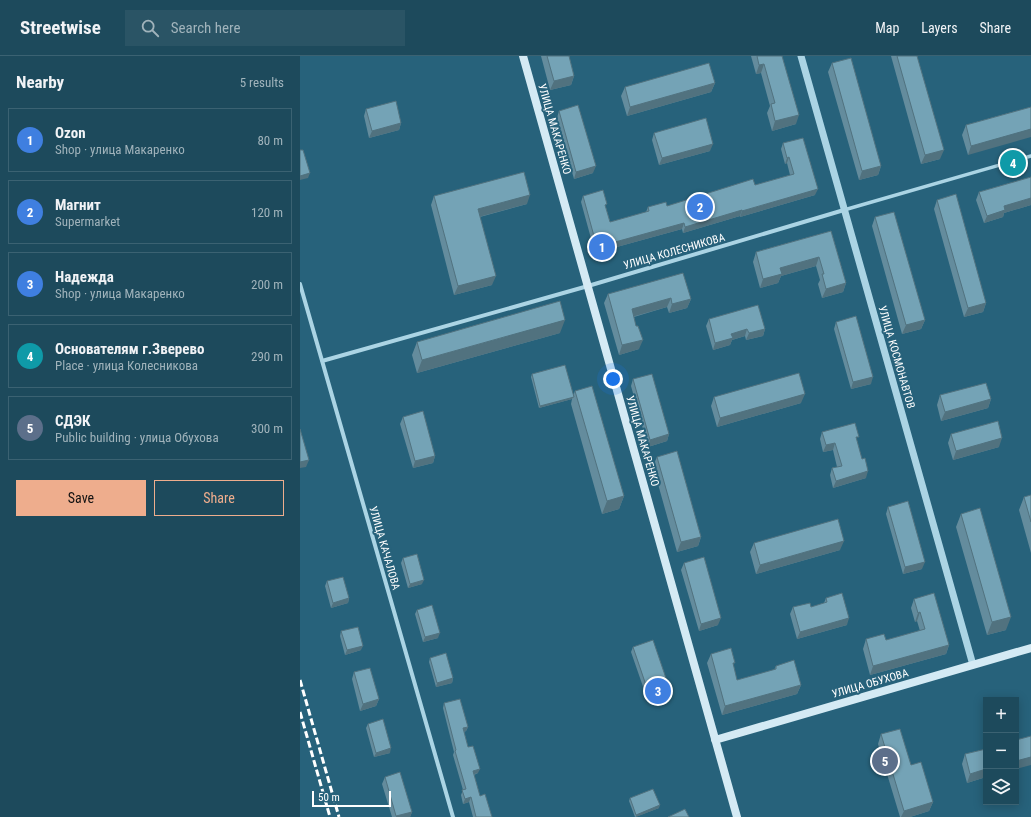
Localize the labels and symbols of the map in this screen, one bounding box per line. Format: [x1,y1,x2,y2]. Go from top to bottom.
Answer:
street label: УЛИЦА МАКАРЕНКО [535,82,574,176]
pin: 4 [1000,148,1026,178]
pin: 2 [687,192,713,222]
street label: УЛИЦА КОЛЕСНИКОВА [622,231,727,272]
pin: 1 [589,232,615,262]
street label: УЛИЦА КОСМОНАВТОВ [876,304,917,410]
your location [603,369,623,389]
street label: УЛИЦА МАКАРЕНКО [623,394,662,488]
street label: УЛИЦА КАЧАЛОВА [366,505,403,592]
street label: УЛИЦА ОБУХОВА [830,666,910,701]
pin: 3 [645,676,671,706]
pin: 5 [872,746,898,776]
scale bar [312,789,391,808]

